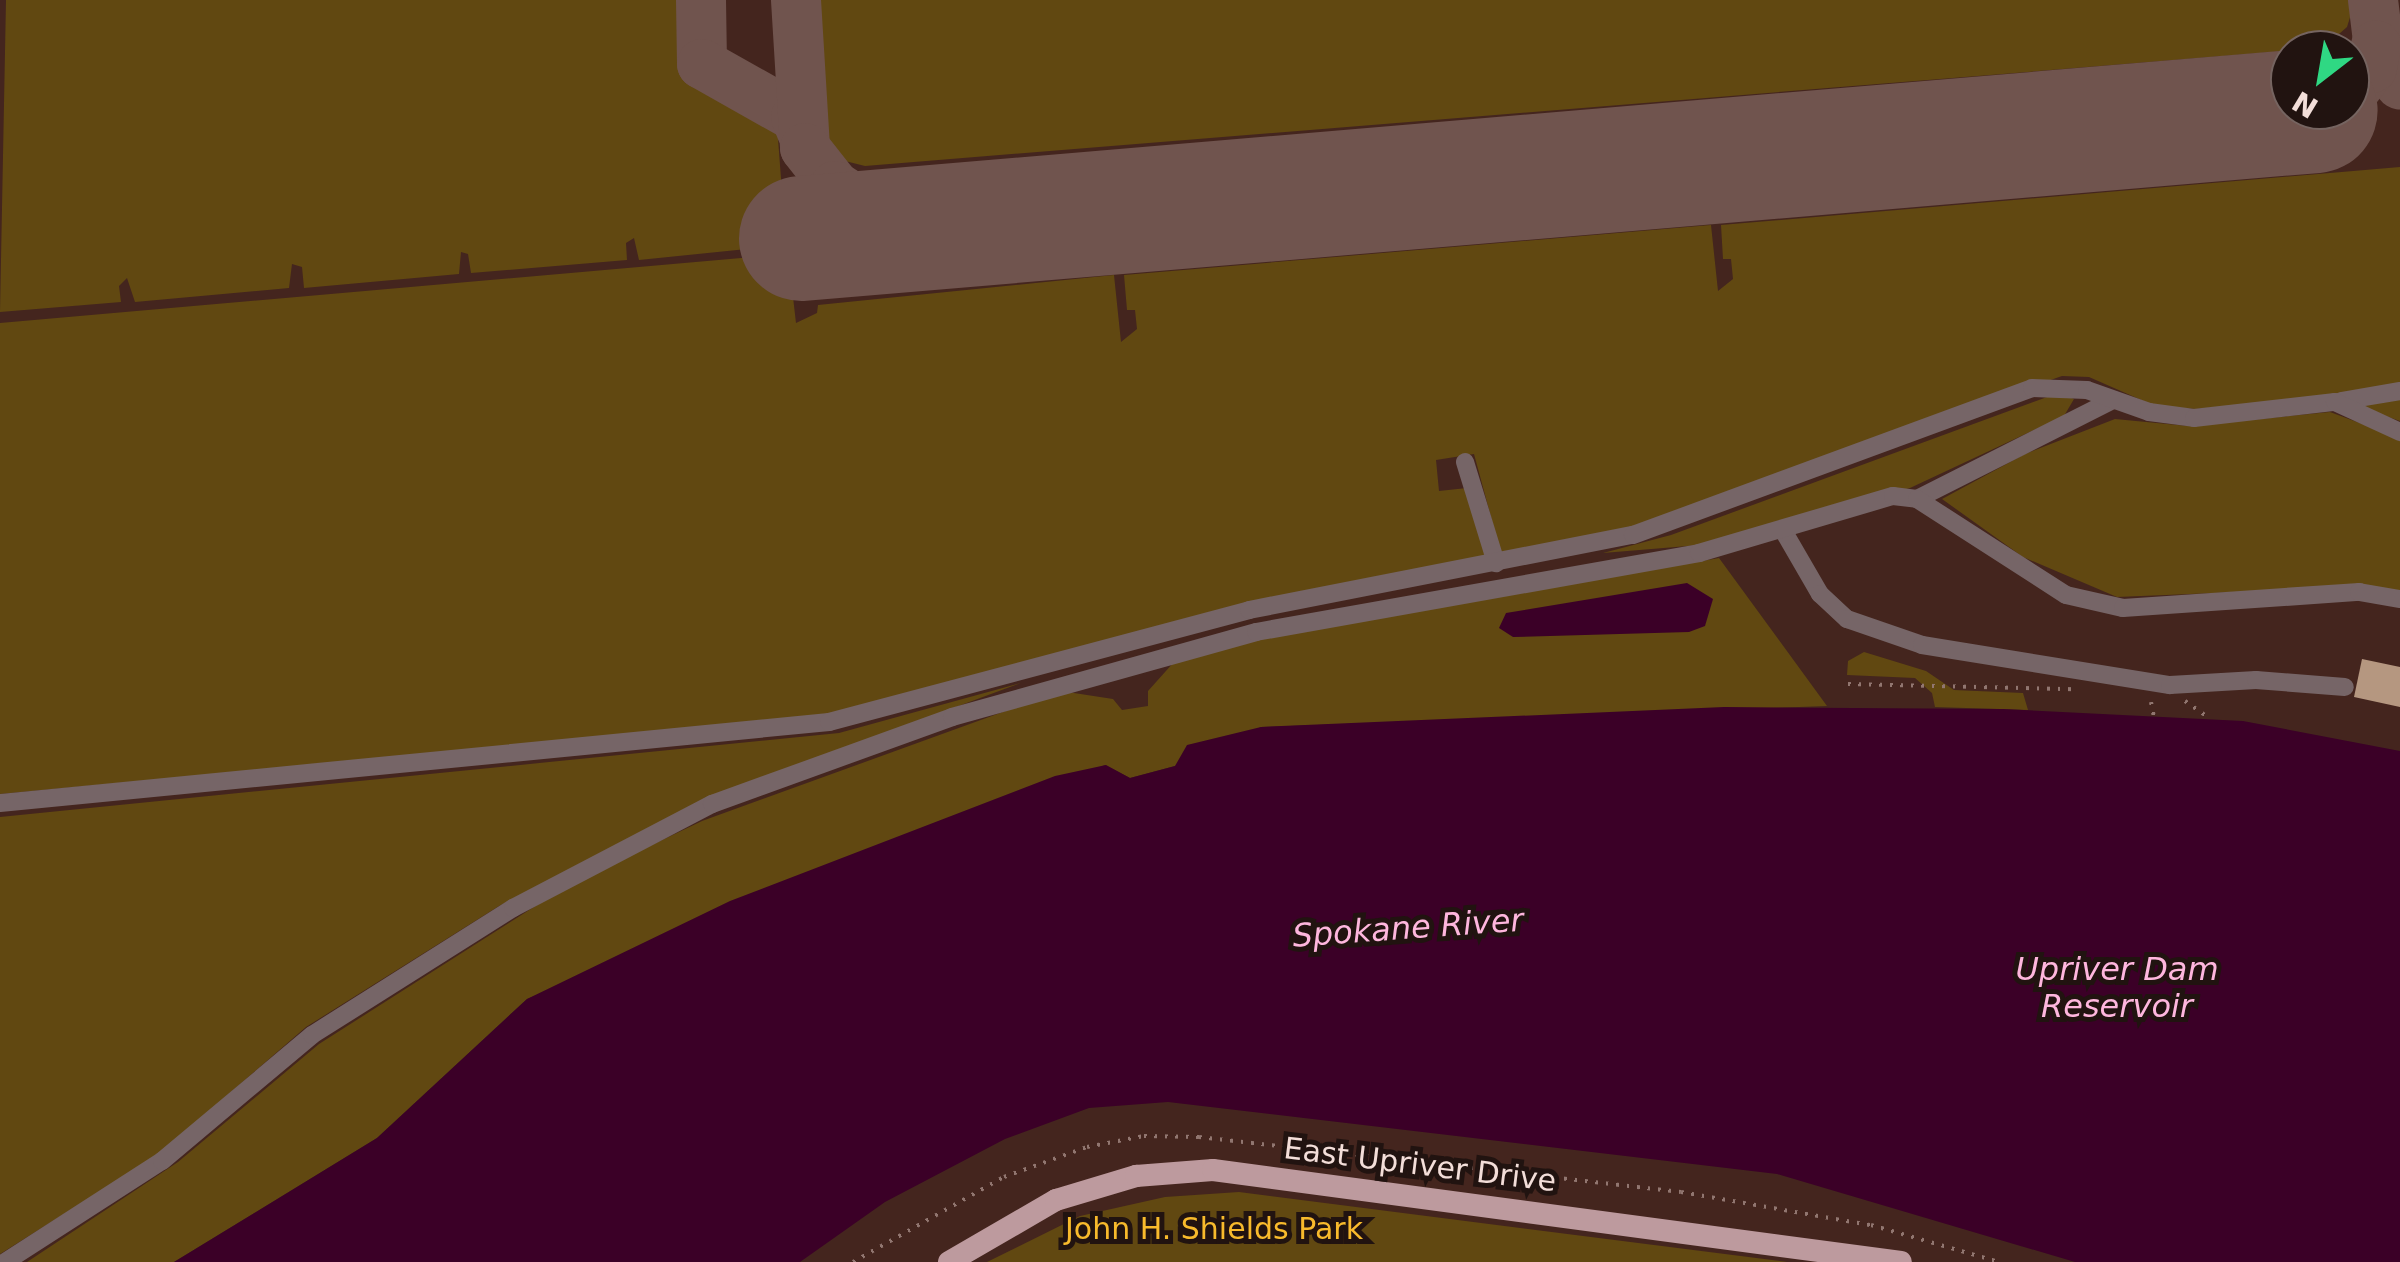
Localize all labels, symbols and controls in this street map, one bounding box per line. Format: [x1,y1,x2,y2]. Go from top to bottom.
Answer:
north arrow [2270,30,2370,130]
text: N [2287,84,2324,125]
water label: Spokane River [1291,901,1525,955]
water label: Upriver Dam Reservoir [2015,951,2219,1026]
street label: East Upriver Drive [1282,1130,1558,1200]
park label: John H. Shields Park [1065,1211,1363,1247]

